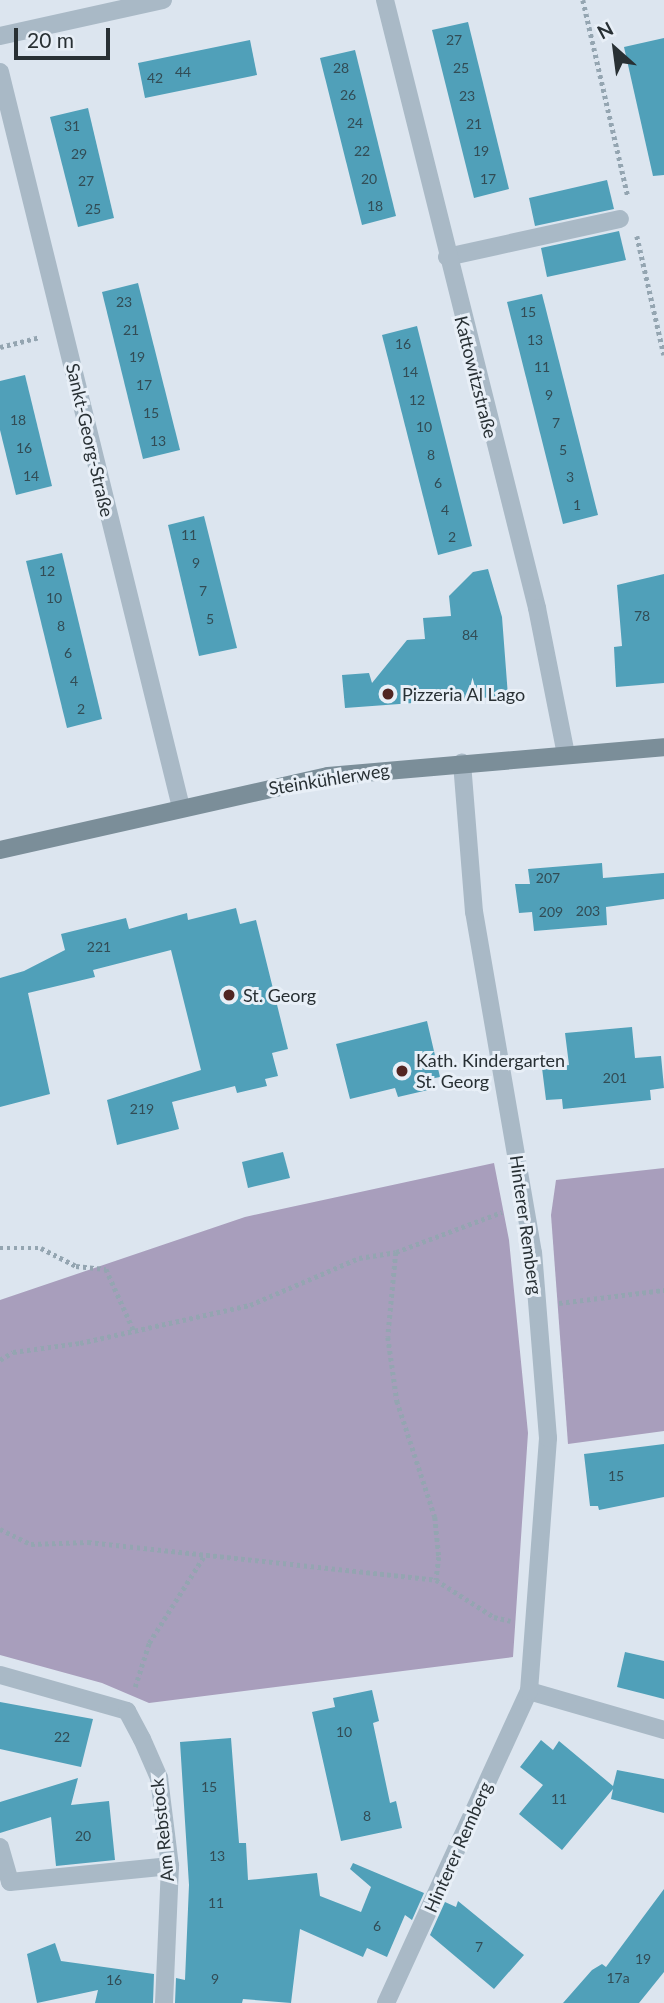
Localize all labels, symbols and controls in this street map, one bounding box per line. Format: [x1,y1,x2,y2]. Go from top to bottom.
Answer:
scale bar [18,14,114,58]
north arrow [580,14,650,84]
text: N [593,16,617,44]
text: 20 m [27,27,74,52]
house number: 27 [446,32,462,48]
house number: 28 [333,60,349,76]
house number: 25 [453,60,469,76]
house number: 44 [175,64,191,80]
house number: 42 [147,70,163,86]
house number: 26 [340,87,356,103]
house number: 23 [459,88,475,104]
house number: 24 [347,115,363,131]
house number: 21 [466,116,482,132]
house number: 31 [64,118,80,134]
house number: 22 [354,143,370,159]
house number: 19 [473,143,489,159]
house number: 29 [71,146,87,162]
house number: 20 [361,171,377,187]
house number: 17 [480,171,496,187]
house number: 27 [78,173,94,189]
house number: 18 [367,198,383,214]
house number: 25 [85,201,101,217]
house number: 23 [116,294,132,310]
house number: 15 [520,304,536,320]
street label: Kattowitzstraße [450,313,502,441]
house number: 21 [123,322,139,338]
house number: 13 [527,332,543,348]
house number: 16 [395,336,411,352]
house number: 19 [129,349,145,365]
house number: 11 [534,359,550,375]
street label: Sankt-Georg-Straße [62,361,118,519]
house number: 14 [402,364,418,380]
house number: 17 [136,377,152,393]
house number: 9 [545,387,553,403]
house number: 12 [409,392,425,408]
house number: 15 [143,405,159,421]
house number: 18 [10,412,26,428]
house number: 7 [552,415,560,431]
house number: 10 [416,419,432,435]
house number: 13 [150,433,166,449]
house number: 16 [16,440,32,456]
house number: 5 [559,442,567,458]
house number: 8 [427,447,435,463]
house number: 14 [23,468,39,484]
house number: 3 [566,469,574,485]
house number: 6 [434,475,442,491]
house number: 1 [573,497,581,513]
house number: 4 [441,502,449,518]
house number: 11 [181,527,197,543]
house number: 2 [448,529,456,545]
house number: 9 [192,555,200,571]
house number: 12 [39,563,55,579]
house number: 7 [199,583,207,599]
house number: 10 [46,590,62,606]
house number: 78 [634,608,650,624]
house number: 5 [206,611,214,627]
house number: 8 [57,618,65,634]
house number: 84 [462,627,478,643]
house number: 6 [64,645,72,661]
house number: 4 [70,673,78,689]
place label: Pizzeria Al Lago [402,683,526,705]
marker: Pizzeria Al Lago [380,686,396,702]
house number: 2 [77,701,85,717]
street label: Steinkühlerweg [267,759,391,799]
house number: 207 [536,870,560,886]
house number: 203 [576,903,600,919]
house number: 209 [539,904,563,920]
house number: 221 [87,939,111,955]
place label: St. Georg [243,984,316,1006]
marker: St. Georg [221,987,237,1003]
place label: Kath. Kindergarten St. Georg [416,1050,565,1092]
marker: Kath. Kindergarten St. Georg [394,1063,410,1079]
house number: 201 [603,1070,627,1086]
house number: 219 [130,1101,154,1117]
street label: Hinterer Remberg [506,1154,546,1296]
house number: 15 [608,1468,624,1484]
house number: 10 [336,1724,352,1740]
house number: 22 [54,1729,70,1745]
street label: Am Rebstock [146,1777,178,1883]
street label: Hinterer Remberg [419,1778,497,1916]
house number: 15 [201,1779,217,1795]
house number: 11 [551,1791,567,1807]
house number: 8 [363,1808,371,1824]
house number: 20 [75,1828,91,1844]
house number: 13 [209,1848,225,1864]
house number: 11 [208,1895,224,1911]
house number: 6 [373,1918,381,1934]
house number: 7 [475,1939,483,1955]
house number: 19 [635,1951,651,1967]
house number: 17a [606,1970,630,1986]
house number: 9 [211,1971,219,1987]
house number: 16 [106,1972,122,1988]

